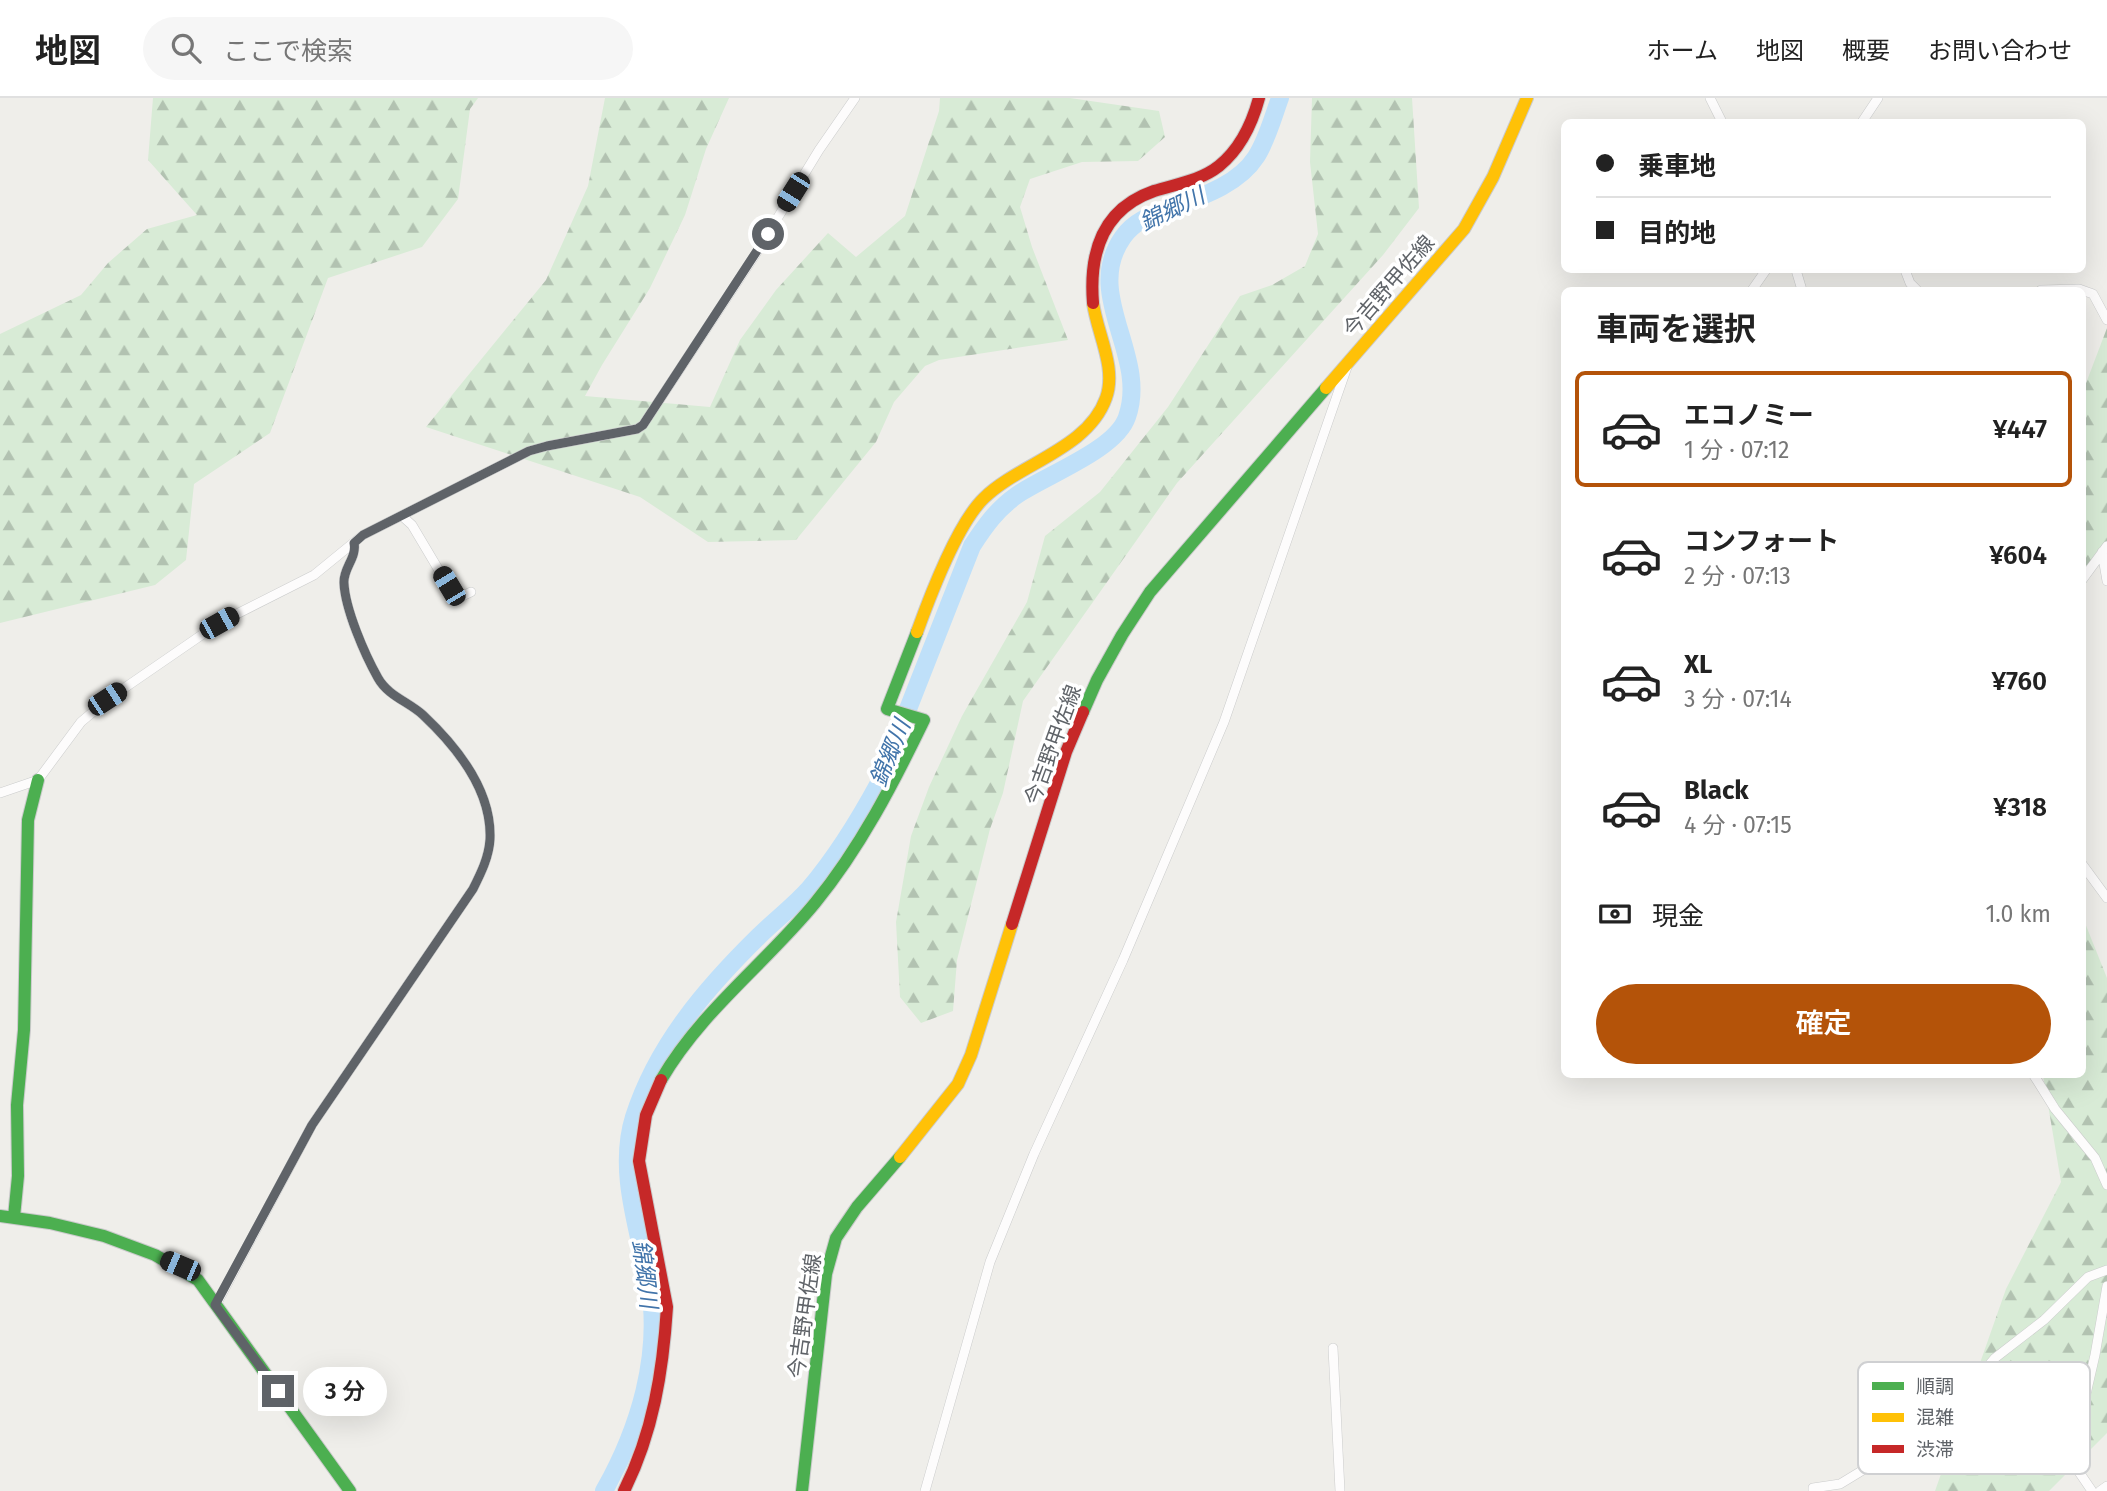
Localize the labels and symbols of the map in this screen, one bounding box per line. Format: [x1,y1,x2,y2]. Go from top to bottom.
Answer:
car [773,169,814,215]
water label: 錦郷川 [1135,180,1212,237]
route start [752,218,784,250]
street label: 今吉野甲佐線 [1338,230,1440,342]
car [430,563,469,609]
car [196,604,243,642]
car [84,679,131,719]
street label: 今吉野甲佐線 [1019,681,1087,809]
water label: 錦郷川 [864,713,917,790]
water label: 錦郷川 [627,1238,663,1313]
car [157,1248,204,1284]
street label: 今吉野甲佐線 [783,1252,827,1380]
legend [1858,1362,2090,1474]
callout: 3 分 [302,1366,386,1416]
route end [262,1375,294,1407]
text: 順調 [1916,1375,1954,1398]
text: 混雑 [1916,1406,1954,1429]
text: 渋滞 [1916,1438,1954,1461]

